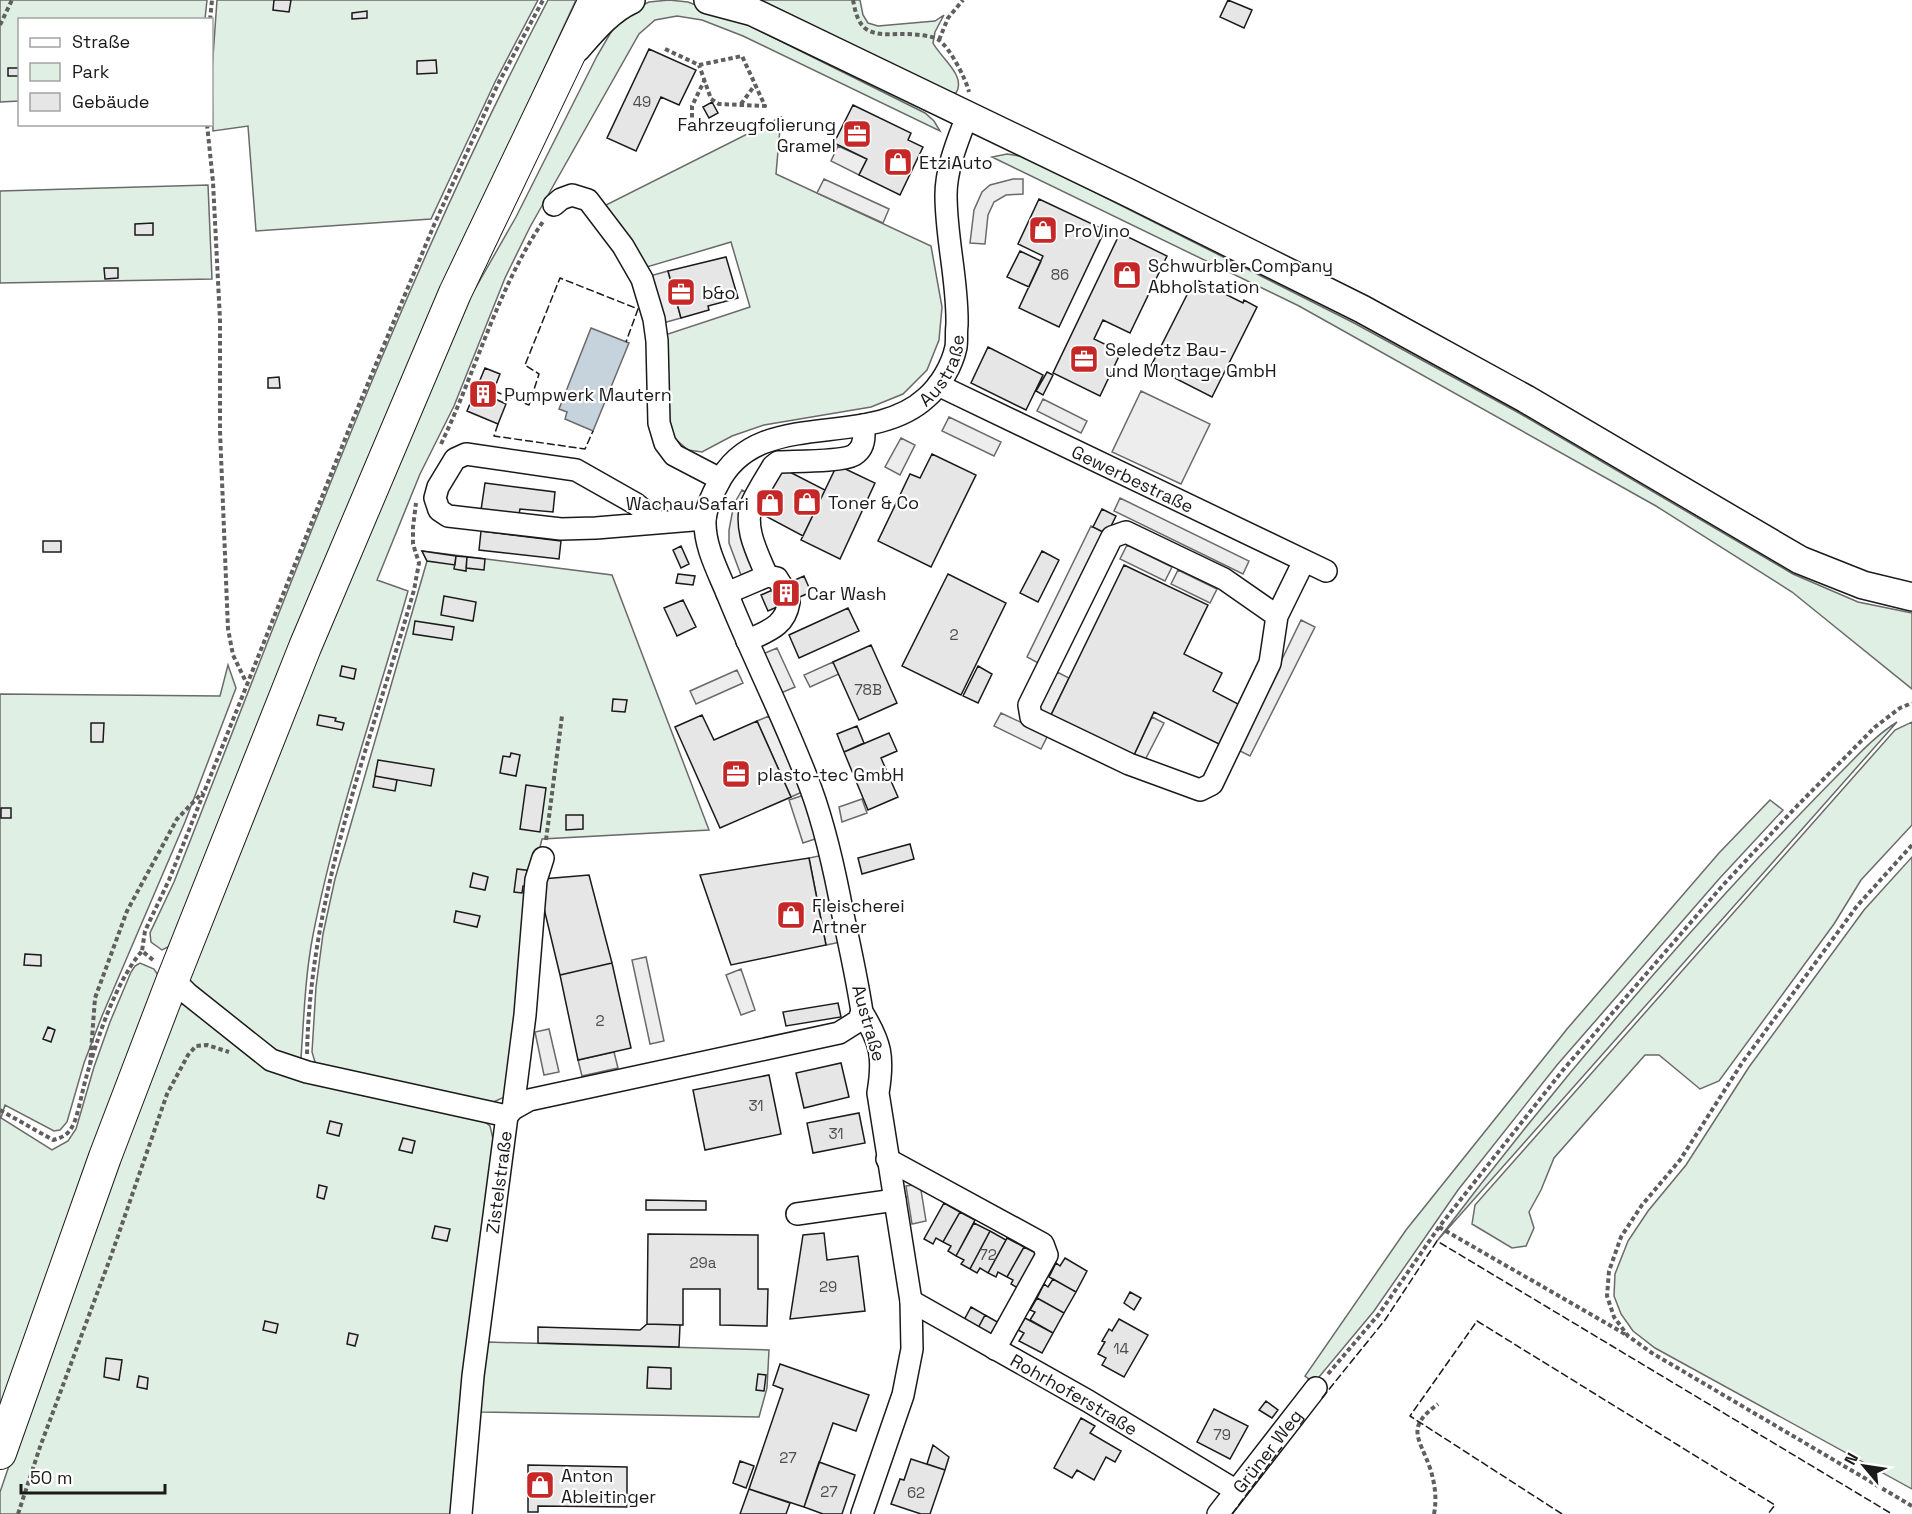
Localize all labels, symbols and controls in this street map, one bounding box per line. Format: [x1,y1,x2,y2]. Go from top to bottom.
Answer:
legend [18,18,213,126]
text: Straße [72,30,130,53]
text: Park [72,60,110,83]
text: Gebäude [72,90,150,113]
house number: 49 [633,92,651,111]
place label: Fahrzeugfolierung Gramel [677,113,836,157]
office icon: Fahrzeugfolierung Gramel [841,118,873,150]
shop icon: EtziAuto [882,146,914,178]
place label: EtziAuto [919,151,993,174]
shop icon: ProVino [1027,214,1059,246]
place label: ProVino [1064,219,1130,242]
place label: Schwurbler Company Abholstation [1148,254,1333,298]
shop icon: Schwurbler Company Abholstation [1111,259,1143,291]
house number: 86 [1051,265,1069,284]
office icon: b&o [665,276,697,308]
place label: b&o [702,281,736,304]
street label: Austraße [914,334,968,411]
place label: Seledetz Bau- und Montage GmbH [1105,338,1277,382]
office icon: Seledetz Bau- und Montage GmbH [1068,343,1100,375]
building icon: Pumpwerk Mautern [467,378,499,410]
place label: Pumpwerk Mautern [504,383,672,406]
street label: Gewerbestraße [1068,439,1198,517]
shop icon: Toner & Co [791,486,823,518]
shop icon: Wachau Safari [754,487,786,519]
place label: Toner & Co [828,491,919,514]
place label: Wachau Safari [626,492,749,515]
building icon: Car Wash [770,577,802,609]
place label: Car Wash [807,582,887,605]
house number: 2 [949,625,959,644]
house number: 78B [854,680,882,699]
office icon: plasto-tec GmbH [720,758,752,790]
place label: plasto-tec GmbH [757,763,904,786]
place label: Fleischerei Artner [812,894,905,938]
shop icon: Fleischerei Artner [775,899,807,931]
street label: Austraße [847,982,891,1064]
house number: 2 [595,1011,605,1030]
house number: 31 [748,1096,764,1115]
house number: 31 [828,1124,844,1143]
street label: Zistelstraße [480,1129,516,1235]
house number: 72 [979,1245,997,1264]
house number: 29a [690,1253,717,1272]
house number: 29 [819,1277,837,1296]
house number: 14 [1113,1339,1129,1358]
street label: Rohrhoferstraße [1007,1348,1142,1440]
street label: Grüner Weg [1227,1404,1307,1498]
house number: 79 [1213,1425,1231,1444]
north arrow [1834,1436,1894,1496]
house number: 27 [779,1448,797,1467]
text: N [1840,1449,1863,1469]
scale bar [21,1457,165,1495]
place label: Anton Ableitinger [561,1464,656,1508]
text: 50 m [30,1466,72,1489]
shop icon: Anton Ableitinger [524,1469,556,1501]
house number: 27 [820,1482,838,1501]
house number: 62 [907,1483,925,1502]

